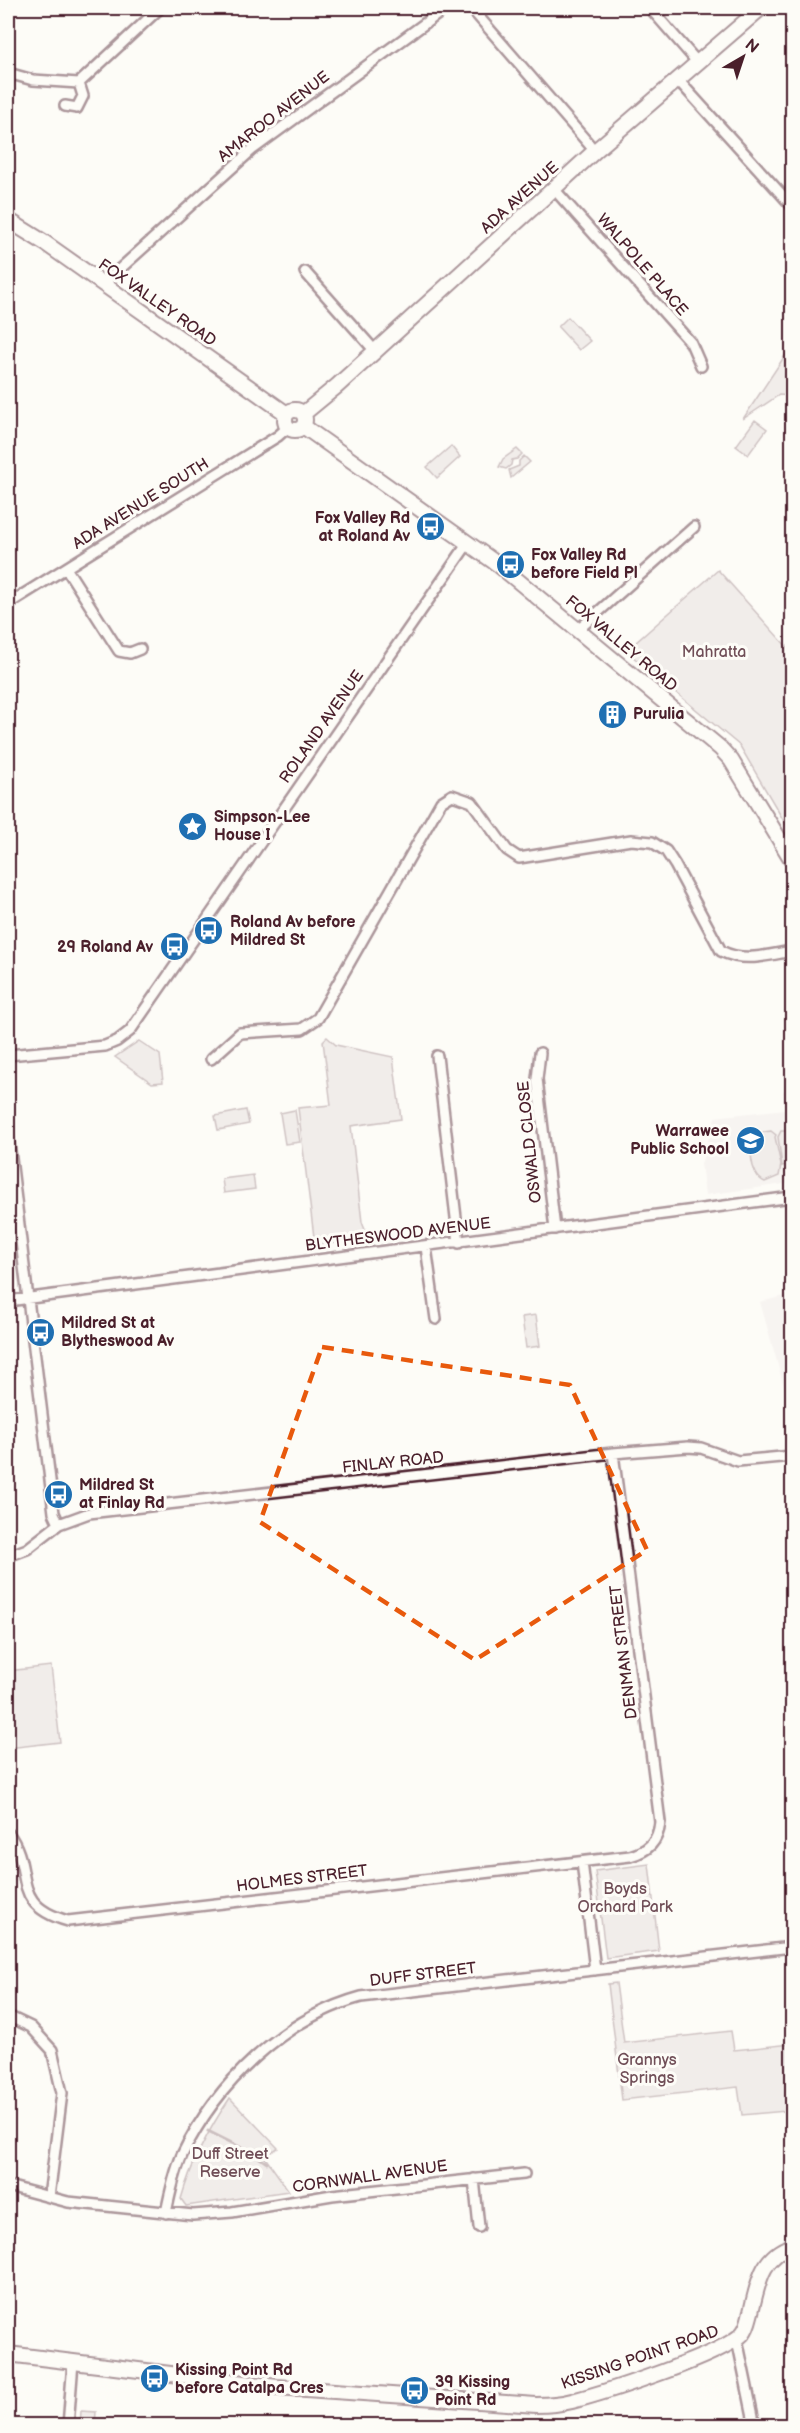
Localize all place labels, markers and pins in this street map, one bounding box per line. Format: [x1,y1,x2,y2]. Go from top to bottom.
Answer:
place label: Fox Valley Rd at Roland Av [315,509,410,546]
bus stop icon: Fox Valley Rd at Roland Av [415,511,447,543]
place label: Fox Valley Rd before Field Pl [531,546,638,583]
bus stop icon: Fox Valley Rd before Field Pl [494,548,526,580]
building icon: Purulia [596,698,628,730]
place label: Purulia [633,705,684,724]
place label: Simpson-Lee House I [214,808,310,845]
place icon: Simpson-Lee House I [177,810,209,842]
place label: Roland Av before Mildred St [230,913,356,950]
bus stop icon: Roland Av before Mildred St [193,915,225,947]
bus stop icon: 29 Roland Av [158,931,190,963]
place label: 29 Roland Av [57,938,153,957]
place label: Warrawee Public School [630,1122,729,1159]
school or university icon: Warrawee Public School [734,1124,766,1156]
place label: Mildred St at Blytheswood Av [61,1314,175,1351]
bus stop icon: Mildred St at Blytheswood Av [24,1316,56,1348]
place label: Mildred St at Finlay Rd [79,1476,165,1513]
bus stop icon: Mildred St at Finlay Rd [42,1478,74,1510]
place label: Kissing Point Rd before Catalpa Cres [175,2361,324,2398]
bus stop icon: Kissing Point Rd before Catalpa Cres [138,2363,170,2395]
place label: 39 Kissing Point Rd [435,2373,510,2410]
bus stop icon: 39 Kissing Point Rd [398,2375,430,2407]

